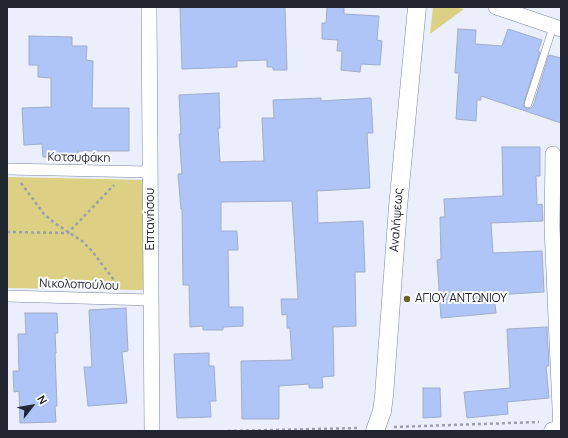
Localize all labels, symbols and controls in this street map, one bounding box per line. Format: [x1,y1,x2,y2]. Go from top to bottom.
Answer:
street label: Κοτσυφάκη [47,150,111,166]
street label: Επτανήσου [144,188,158,250]
street label: Αναλήψεως [388,188,406,252]
street label: Νικολοπούλου [39,276,119,294]
place label: ΑΓΙΟΥ ΑΝΤΩΝΙΟΥ [415,292,507,306]
marker: ΑΓΙΟΥ ΑΝΤΩΝΙΟΥ [402,294,412,304]
north arrow [12,386,52,426]
text: N [34,392,51,407]

